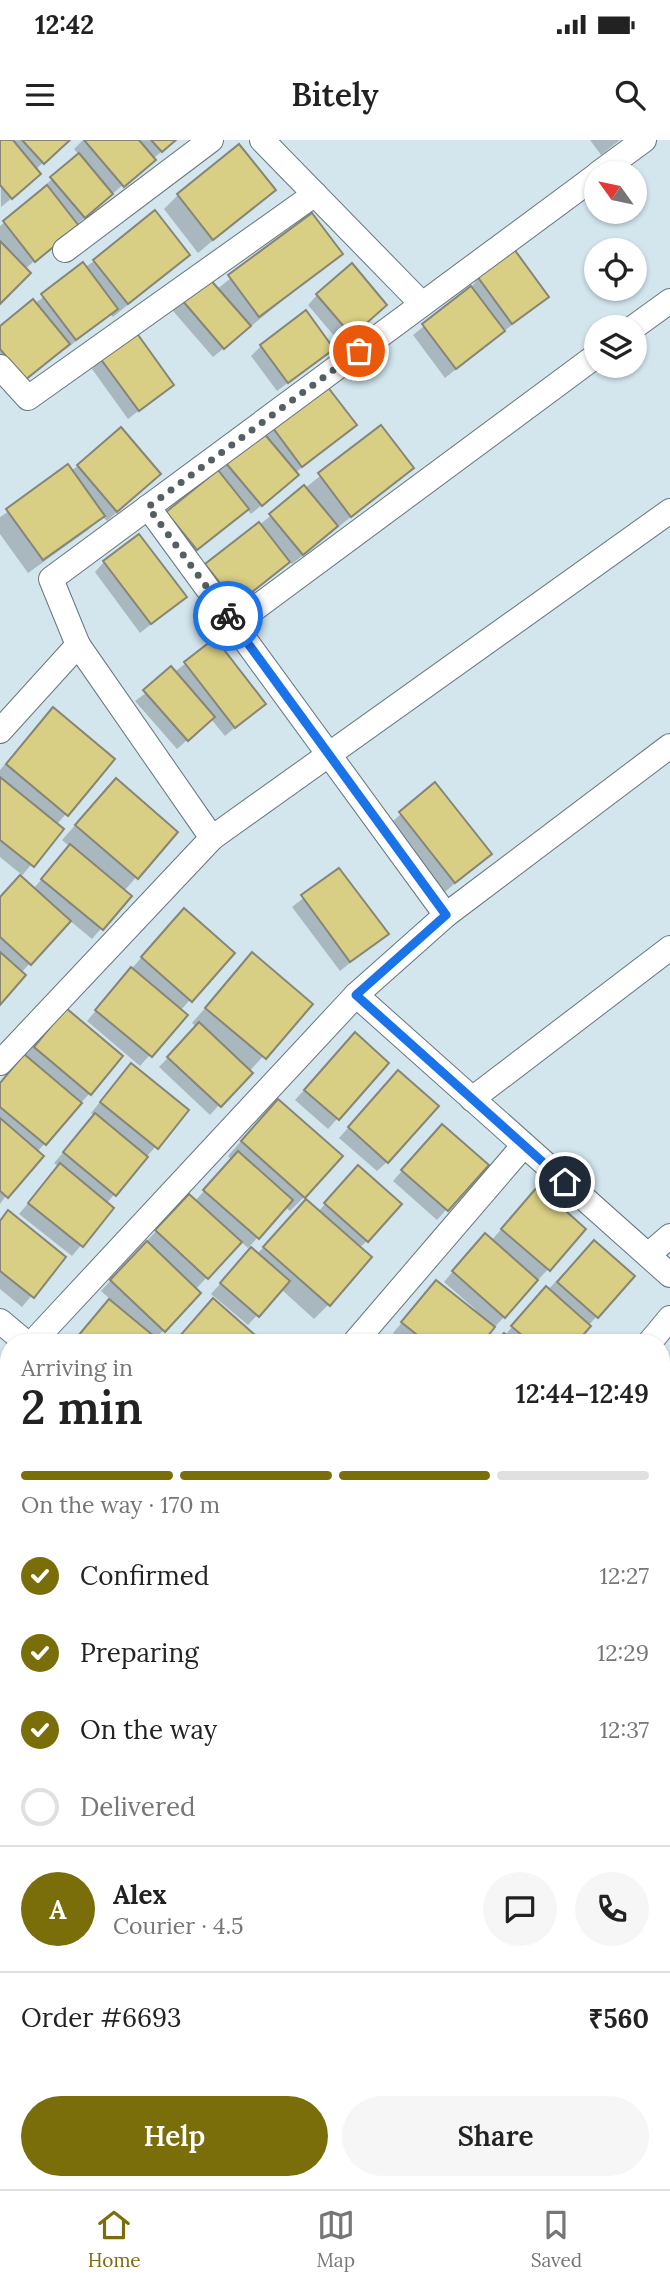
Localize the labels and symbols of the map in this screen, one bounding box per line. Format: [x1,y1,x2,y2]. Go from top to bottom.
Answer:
north arrow [584,161,648,224]
pin [329,321,389,381]
courier [193,581,263,651]
pin [535,1152,595,1212]

